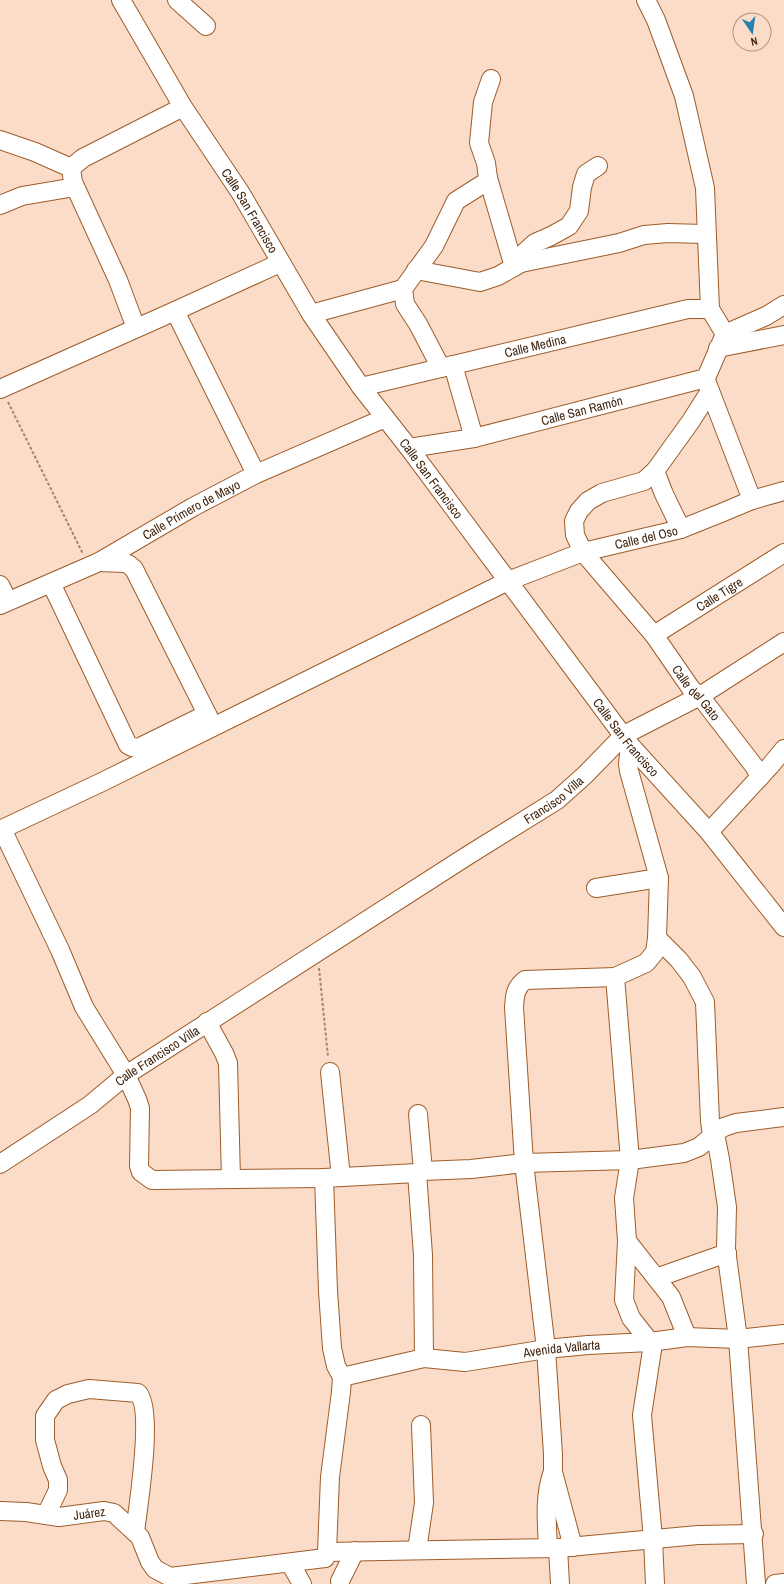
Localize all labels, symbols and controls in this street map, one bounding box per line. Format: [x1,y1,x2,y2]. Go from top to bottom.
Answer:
north arrow [732,12,772,52]
text: N [750,34,759,49]
street label: Calle San Francisco [217,165,282,256]
street label: Calle Medina [503,330,568,362]
street label: Calle San Ramón [539,392,625,429]
street label: Calle San Francisco [396,435,467,522]
street label: Calle Primero de Mayo [139,476,243,544]
street label: Calle del Oso [613,522,679,553]
street label: Calle Tigre [693,573,746,615]
street label: Calle del Gato [668,662,724,724]
street label: Calle San Francisco [589,695,663,780]
street label: Francisco Villa [521,772,587,828]
street label: Calle Francisco Villa [111,1022,203,1090]
street label: Avenida Vallarta [521,1336,601,1362]
street label: Juárez [72,1503,106,1524]

